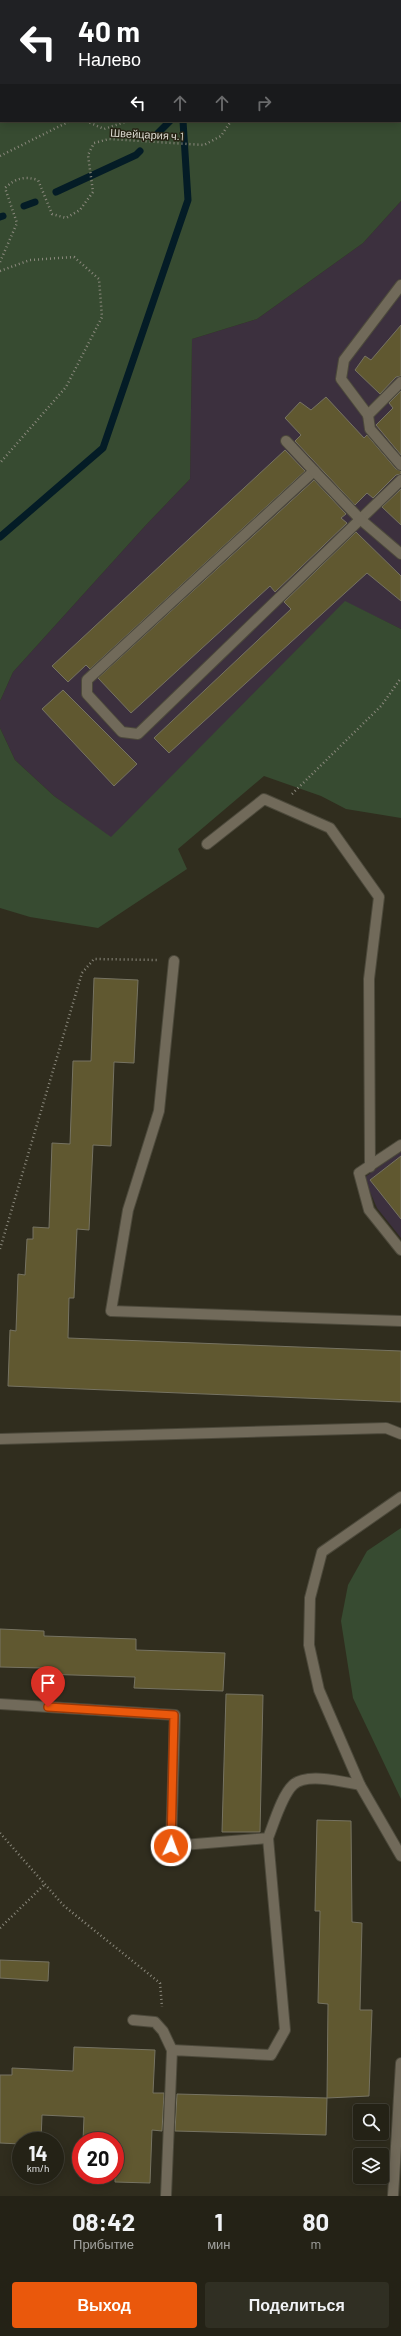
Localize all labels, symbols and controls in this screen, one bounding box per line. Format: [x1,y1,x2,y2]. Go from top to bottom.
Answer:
text: 40 m [78,14,140,48]
icon: left [12,16,64,68]
text: Налево [78,48,141,70]
icon: left [127,92,149,114]
icon: ahead [169,92,191,114]
icon: ahead [211,92,233,114]
icon: right [253,92,275,114]
street label: Швейцария ч.1 [110,126,184,142]
pin [31,1666,65,1707]
icon: arrive [37,1672,59,1694]
position arrow [150,1825,192,1867]
map controls [353,2104,389,2184]
button: search [353,2104,389,2140]
speed limit sign: 20 [72,2132,124,2184]
text: 14 [28,2141,48,2165]
button: layers [353,2148,389,2184]
text: km/h [27,2162,49,2174]
text: 08:42 [72,2207,135,2236]
text: 1 [215,2207,223,2236]
text: 80 [302,2207,329,2236]
text: Прибытие [73,2236,134,2252]
text: мин [207,2236,231,2252]
text: m [310,2236,321,2252]
button: Выход [12,2282,197,2328]
button: Поделиться [205,2282,389,2328]

